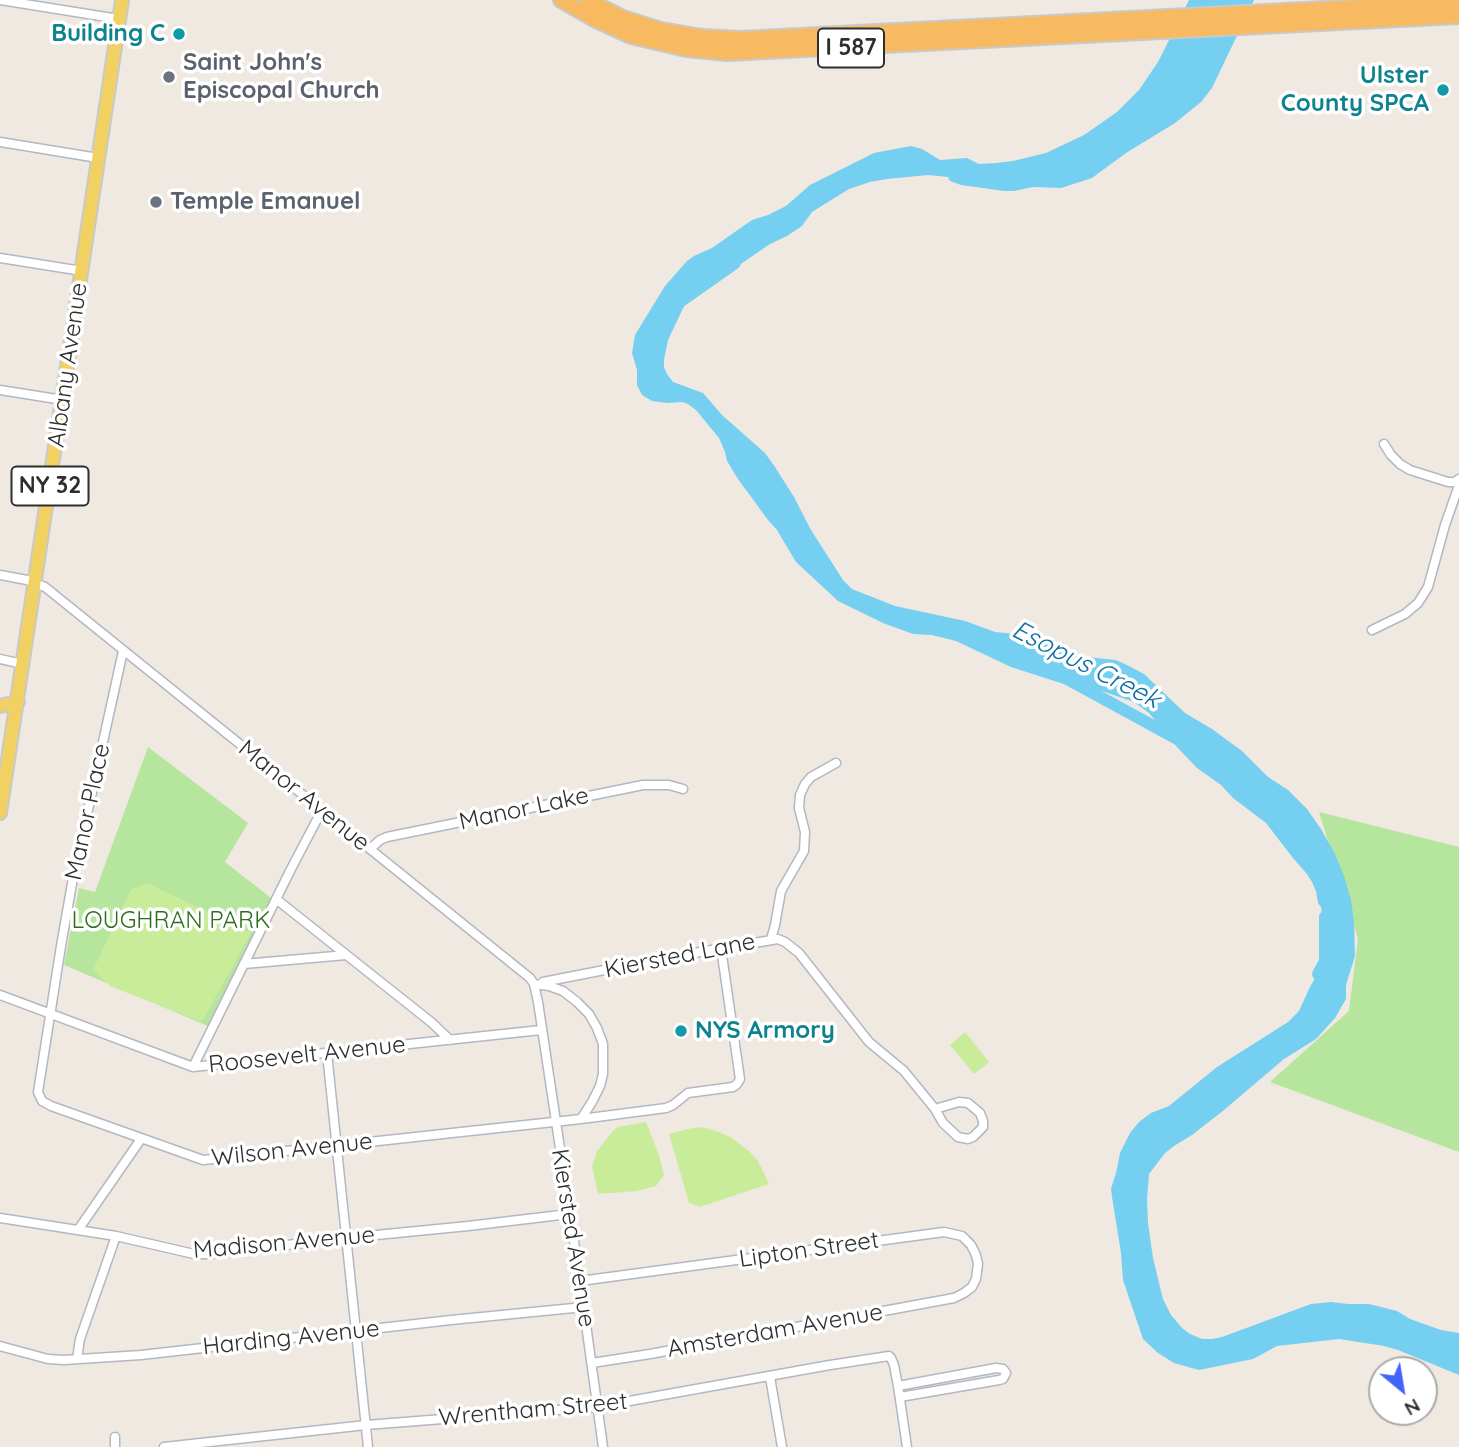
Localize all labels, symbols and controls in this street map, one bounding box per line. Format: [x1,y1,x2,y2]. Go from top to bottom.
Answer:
place label: Building C [51,20,165,48]
marker: Building C [171,26,187,42]
road number: I 587 [818,28,884,68]
place label: Saint John's Episcopal Church [183,49,379,105]
place label: Ulster County SPCA [1281,62,1429,118]
marker: Saint John's Episcopal Church [161,69,177,85]
marker: Ulster County SPCA [1435,82,1451,98]
place label: Temple Emanuel [170,188,361,216]
marker: Temple Emanuel [148,194,164,210]
street label: Albany Avenue [42,281,94,449]
road number: NY 32 [12,466,88,506]
water label: Esopus Creek [1007,614,1165,716]
street label: Manor Avenue [233,734,375,858]
street label: Manor Place [59,741,117,883]
street label: Manor Lake [457,781,591,837]
park label: LOUGHRAN PARK [72,907,270,935]
street label: Kiersted Lane [602,927,758,985]
place label: NYS Armory [695,1017,835,1045]
marker: NYS Armory [673,1023,689,1039]
street label: Roosevelt Avenue [207,1030,407,1080]
street label: Wilson Avenue [210,1127,374,1173]
street label: Kiersted Avenue [545,1147,601,1329]
street label: Madison Avenue [192,1221,376,1265]
street label: Lipton Street [737,1226,881,1274]
street label: Amsterdam Avenue [665,1298,885,1364]
street label: Harding Avenue [201,1314,381,1362]
north arrow [1368,1356,1438,1426]
street label: Wrentham Street [437,1387,629,1433]
text: N [1400,1394,1425,1421]

